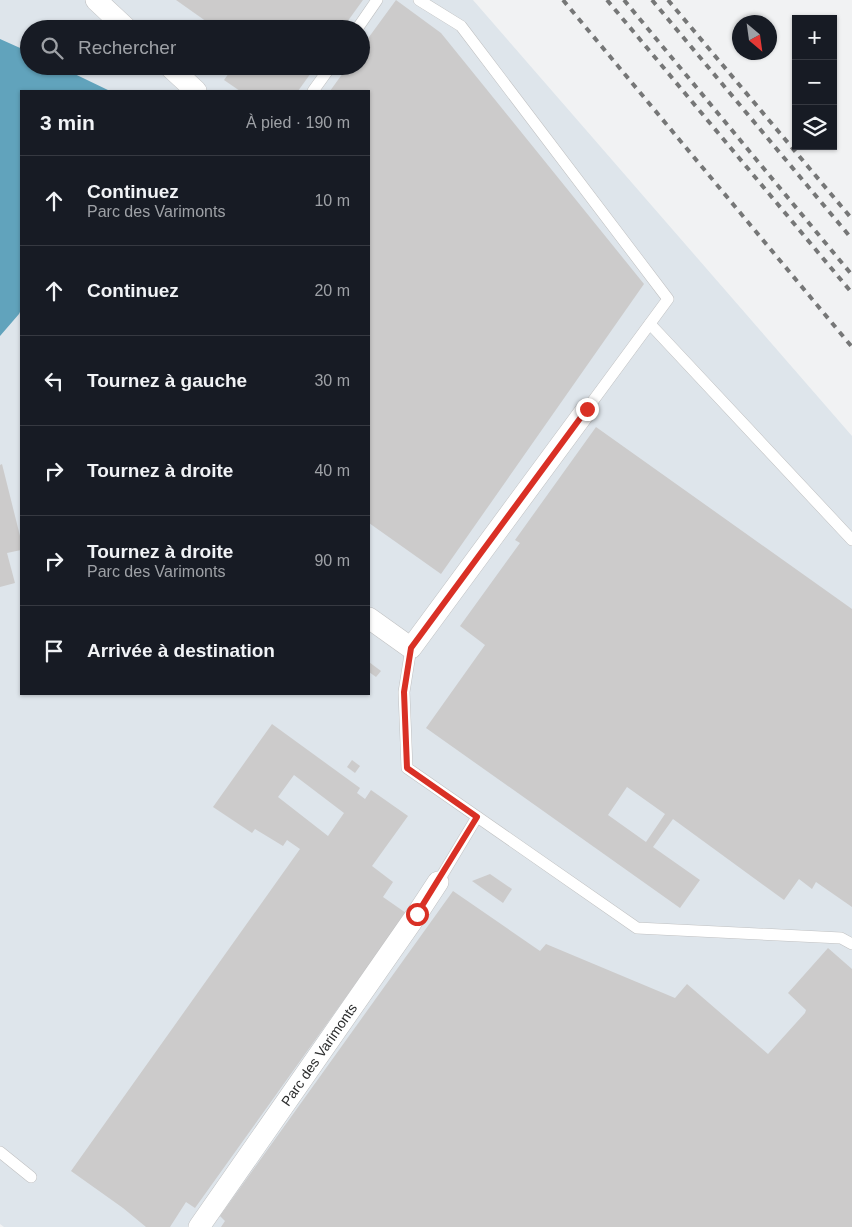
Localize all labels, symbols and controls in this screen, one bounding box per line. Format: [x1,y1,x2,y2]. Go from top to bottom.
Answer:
north arrow [732,15,777,60]
map controls [792,15,837,150]
button: + [792,15,837,60]
search box [20,20,370,75]
icon: search [38,34,66,62]
text: Rechercher [78,37,176,58]
button: − [792,60,837,105]
button: layers [792,105,837,150]
text: 3 min [40,111,95,134]
text: À pied · 190 m [246,114,350,131]
text: Continuez [87,181,179,202]
icon: ahead [40,187,68,215]
text: 10 m [314,192,350,209]
text: Parc des Varimonts [87,203,225,220]
icon: ahead [40,277,68,305]
text: Continuez [87,280,179,301]
text: 20 m [314,282,350,299]
icon: left [40,367,68,395]
text: Tournez à gauche [87,370,247,391]
text: 30 m [314,372,350,389]
route end [576,398,599,421]
icon: right [40,457,68,485]
text: Tournez à droite [87,460,233,481]
text: 40 m [314,462,350,479]
text: Tournez à droite [87,541,233,562]
icon: right [40,547,68,575]
text: 90 m [314,552,350,569]
text: Parc des Varimonts [87,563,225,580]
icon: arrive [40,637,68,665]
text: Arrivée à destination [87,640,275,661]
route start [406,903,429,926]
street label: Parc des Varimonts [278,1000,360,1109]

